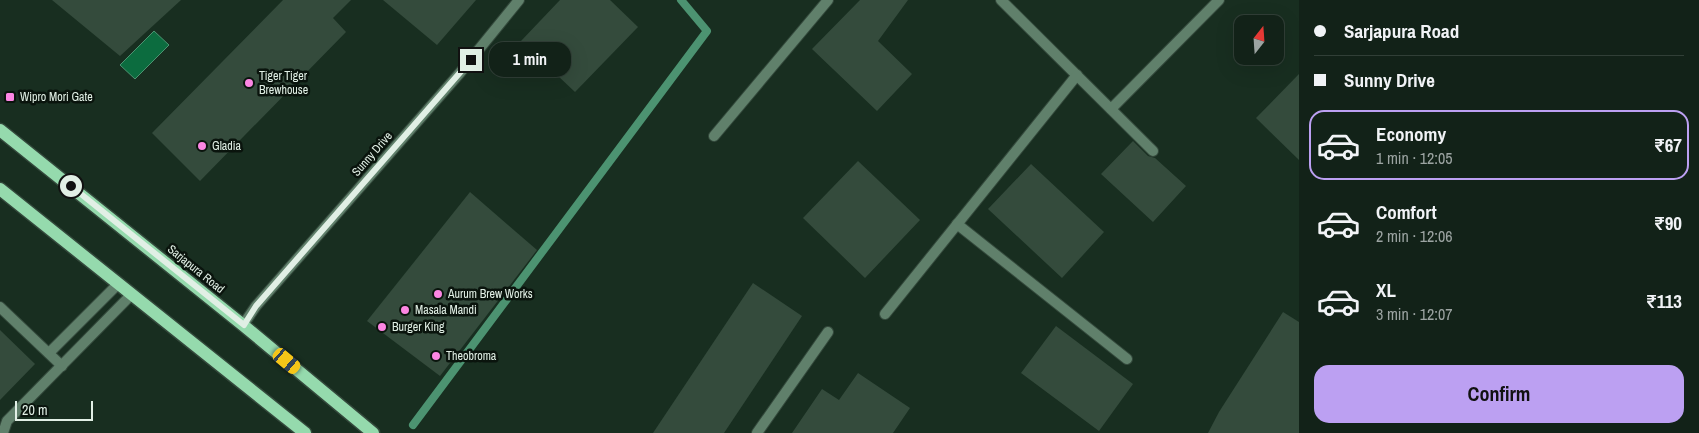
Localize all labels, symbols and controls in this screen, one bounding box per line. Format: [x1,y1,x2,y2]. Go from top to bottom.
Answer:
north arrow [1234,15,1284,65]
map controls [1234,15,1284,65]
text: Sarjapura Road [1344,18,1459,44]
callout: 1 min [488,42,571,78]
text: 1 min [513,48,547,70]
route end [460,49,482,71]
text: Sunny Drive [1344,67,1435,93]
place label: Tiger Tiger Brewhouse [259,68,308,98]
marker: Tiger Tiger Brewhouse [243,77,255,89]
place label: Wipro Mori Gate [20,89,93,105]
marker: Wipro Mori Gate [4,91,16,103]
text: Economy [1376,121,1446,147]
icon: car [1316,123,1361,168]
street label: Sunny Drive [348,128,396,180]
text: ₹67 [1654,132,1682,158]
place label: Gladia [212,138,242,154]
marker: Gladia [196,140,208,152]
text: 1 min · 12:05 [1376,147,1453,169]
route start [60,175,82,197]
text: Comfort [1376,199,1437,225]
icon: car [1316,201,1361,246]
text: ₹90 [1654,210,1682,236]
text: 2 min · 12:06 [1376,225,1453,247]
street label: Sarjapura Road [164,241,228,297]
text: XL [1376,277,1396,303]
icon: car [1316,279,1361,324]
place label: Aurum Brew Works [447,286,533,302]
marker: Aurum Brew Works [432,288,444,300]
text: ₹113 [1646,288,1682,314]
place label: Masala Mandi [415,302,477,318]
text: 3 min · 12:07 [1376,303,1453,325]
marker: Masala Mandi [399,304,411,316]
place label: Burger King [392,319,445,335]
marker: Burger King [376,321,388,333]
car [270,346,303,376]
place label: Theobroma [446,348,497,364]
marker: Theobroma [430,350,442,362]
button: Confirm [1314,365,1684,423]
scale bar [15,398,92,421]
text: 20 m [22,401,48,419]

